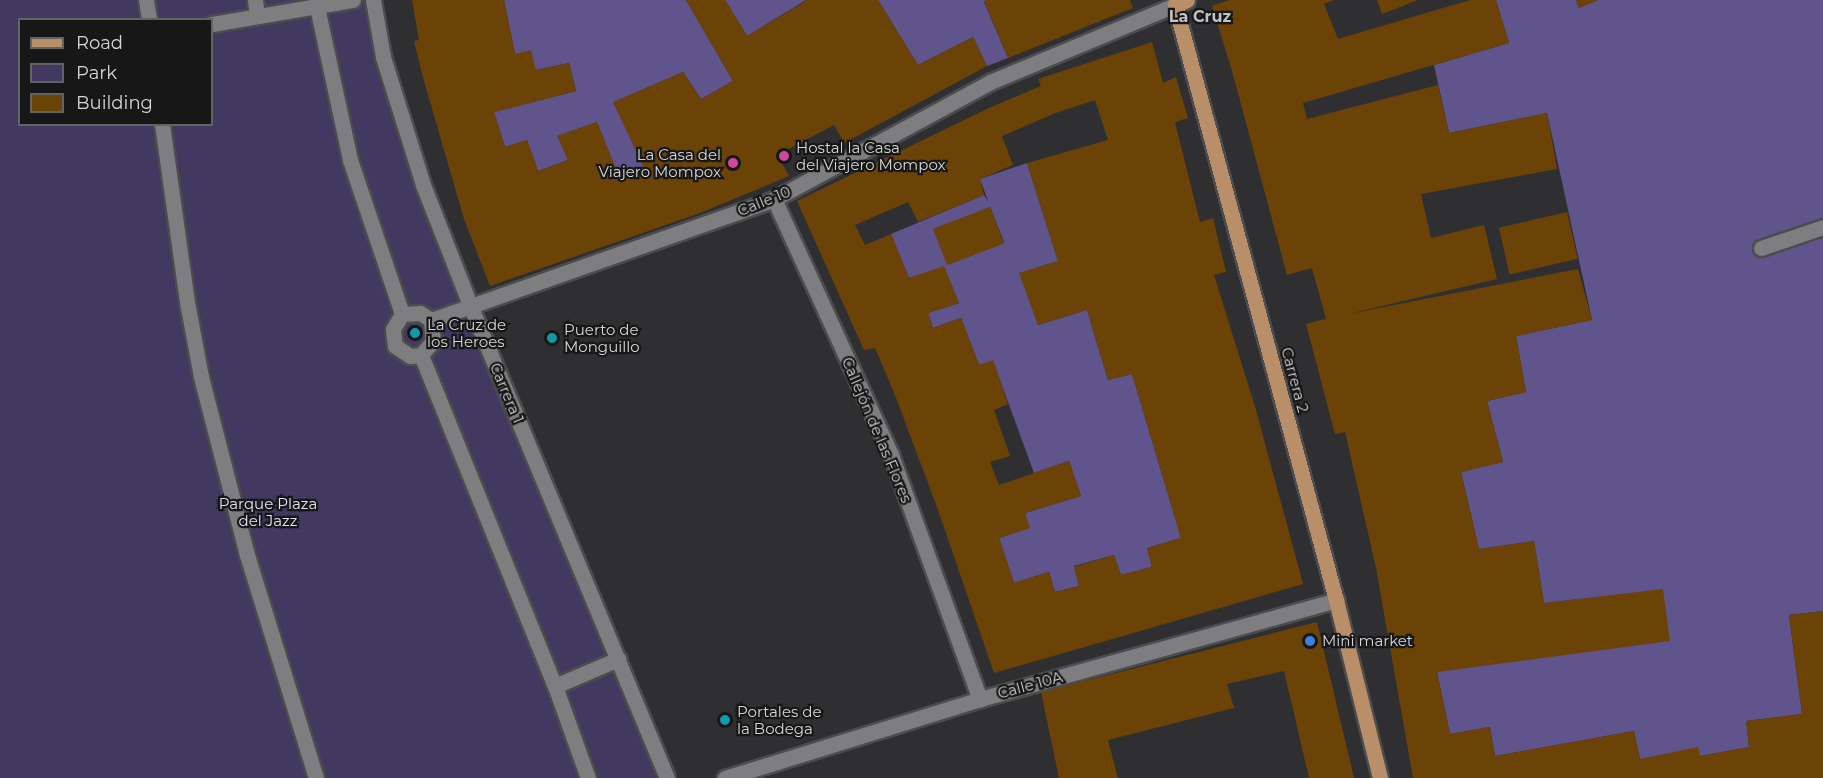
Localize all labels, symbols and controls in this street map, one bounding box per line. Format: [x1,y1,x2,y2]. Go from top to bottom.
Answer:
district label: La Cruz [1169,7,1231,27]
legend [18,18,213,126]
text: Road [76,32,123,54]
text: Park [76,62,117,84]
text: Building [76,92,153,114]
place label: Hostal la Casa del Viajero Mompox [796,138,946,173]
place label: La Casa del Viajero Mompox [599,145,721,180]
marker: Hostal la Casa del Viajero Mompox [777,149,791,163]
marker: La Casa del Viajero Mompox [726,156,740,170]
street label: Calle 10 [735,182,793,220]
place label: La Cruz de los Heroes [427,315,506,350]
place label: Puerto de Monguillo [564,320,640,355]
marker: La Cruz de los Heroes [408,326,422,340]
marker: Puerto de Monguillo [545,331,559,345]
street label: Carrera 2 [1278,345,1312,415]
street label: Callejón de las Flores [838,354,916,506]
street label: Carrera 1 [486,360,528,426]
park label: Parque Plaza del Jazz [219,494,317,529]
place label: Mini market [1322,632,1413,650]
marker: Mini market [1303,634,1317,648]
street label: Calle 10A [996,668,1064,702]
place label: Portales de la Bodega [737,702,821,737]
marker: Portales de la Bodega [718,713,732,727]

